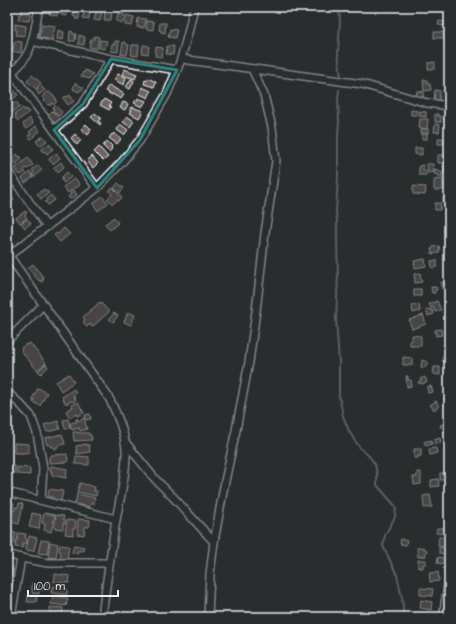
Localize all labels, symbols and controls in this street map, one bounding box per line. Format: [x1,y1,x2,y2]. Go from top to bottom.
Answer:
scale bar [28,572,118,598]
text: 100 m [34,578,65,595]

